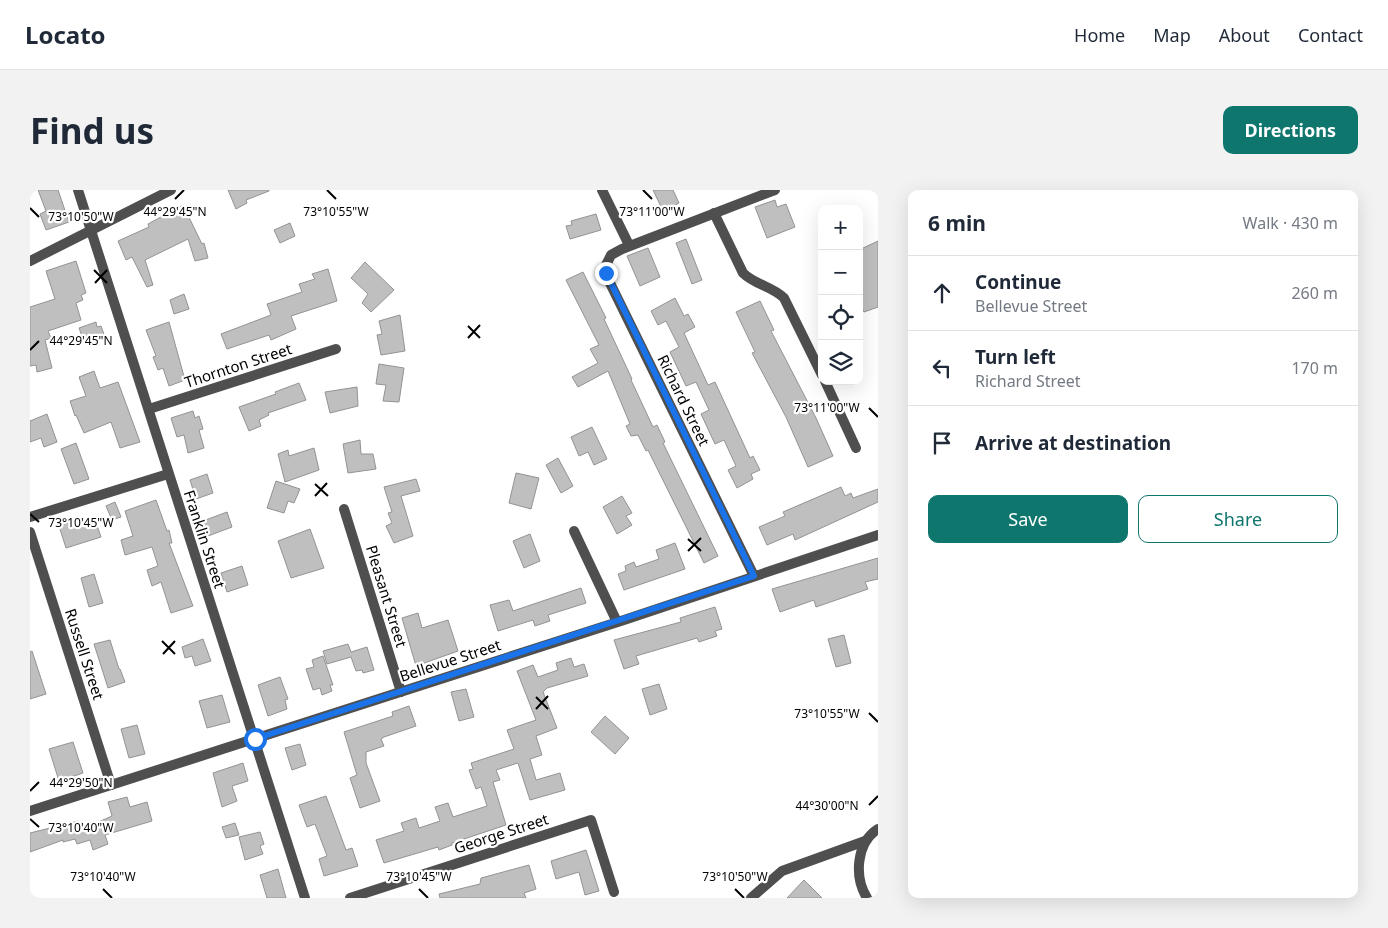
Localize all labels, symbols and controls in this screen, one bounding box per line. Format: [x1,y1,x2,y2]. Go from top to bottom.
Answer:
text: Locato [25,18,106,51]
text: Home [1074,23,1125,47]
text: Map [1153,23,1191,47]
text: About [1219,23,1270,47]
text: Contact [1298,23,1363,47]
button: Directions [1223,106,1358,154]
text: Find us [30,107,154,154]
text: 44°29'45"N [143,203,207,220]
text: 73°10'55"W [303,203,369,220]
text: 73°11'00"W [619,203,685,220]
map controls [818,205,863,385]
button: + [818,205,863,250]
text: 73°10'50"W [48,208,114,225]
text: 6 min [928,209,986,237]
text: Walk · 430 m [1243,212,1338,234]
button: − [818,250,863,295]
route end [595,262,618,285]
text: Continue [975,269,1061,295]
icon: ahead [928,279,956,307]
text: 260 m [1291,282,1338,304]
button: locate [818,295,863,340]
text: Bellevue Street [975,295,1087,317]
text: 44°29'45"N [49,332,113,349]
street label: Thornton Street [182,338,295,392]
button: layers [818,340,863,385]
text: Turn left [975,344,1056,370]
street label: Richard Street [653,351,715,449]
icon: left [928,354,956,382]
text: 170 m [1291,357,1338,379]
text: Richard Street [975,370,1081,392]
text: 73°11'00"W [794,399,860,416]
icon: arrive [928,429,956,457]
text: Arrive at destination [975,430,1171,456]
street label: Franklin Street [180,487,230,591]
button: Save [928,495,1128,543]
button: Share [1138,495,1338,543]
text: 73°10'45"W [48,514,114,531]
street label: Pleasant Street [362,542,412,650]
street label: Russell Street [61,606,109,703]
street label: Bellevue Street [397,634,504,686]
text: 73°10'55"W [794,705,860,722]
route start [244,728,267,751]
text: 44°29'50"N [49,774,113,791]
text: 44°30'00"N [795,797,859,814]
street label: George Street [451,808,551,858]
text: 73°10'40"W [48,819,114,836]
text: 73°10'40"W [70,868,136,885]
text: 73°10'45"W [386,868,452,885]
text: 73°10'50"W [702,868,768,885]

